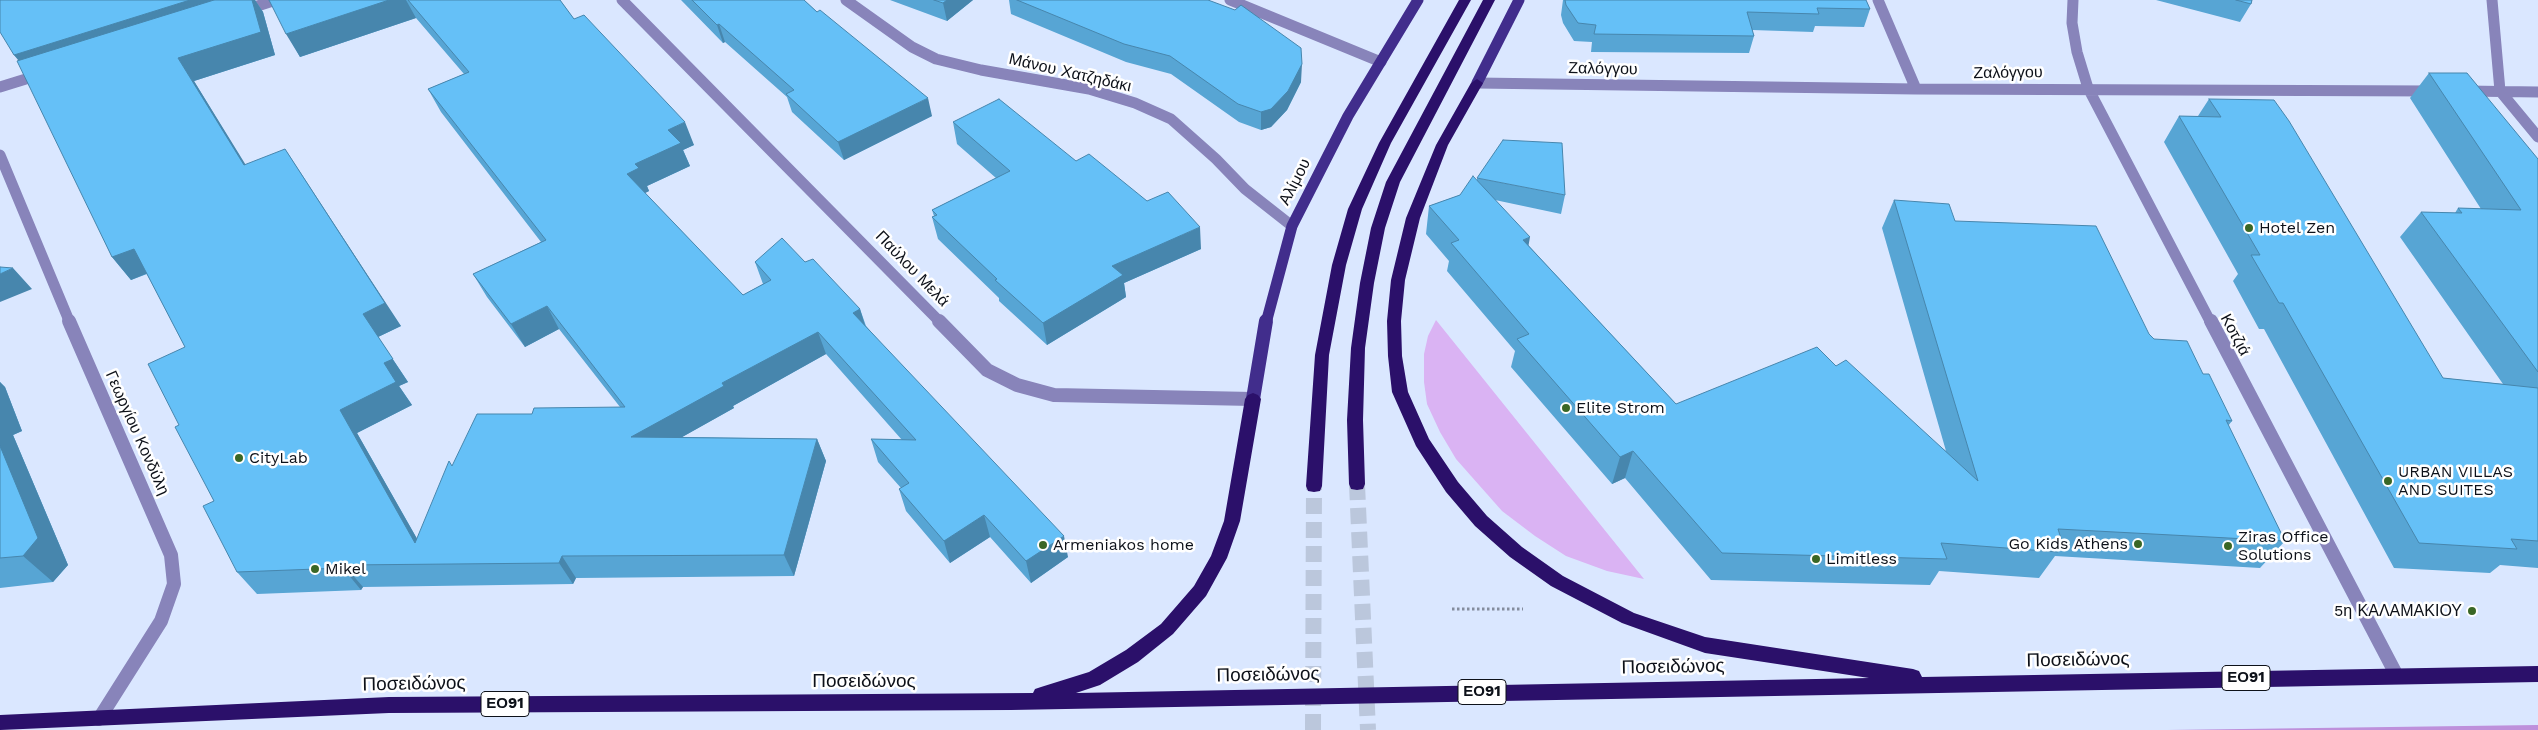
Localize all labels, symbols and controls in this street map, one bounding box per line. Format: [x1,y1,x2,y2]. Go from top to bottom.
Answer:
street label: Μάνου Χατζηδάκι [1007,50,1133,96]
street label: Ζαλόγγου [1568,59,1638,79]
street label: Ζαλόγγου [1973,63,2043,83]
street label: Αλίμου [1275,155,1315,209]
place label: Hotel Zen [2259,218,2335,238]
marker: Hotel Zen [2243,222,2255,234]
street label: Παύλου Μελά [871,227,953,311]
street label: Κοτζιά [2216,311,2254,359]
street label: Γεωργίου Κονδύλη [101,368,173,498]
place label: Elite Strom [1576,398,1665,418]
marker: Elite Strom [1560,402,1572,414]
place label: CityLab [249,448,308,468]
marker: CityLab [233,452,245,464]
place label: URBAN VILLAS AND SUITES [2398,462,2513,500]
marker: URBAN VILLAS AND SUITES [2382,475,2394,487]
place label: Ziras Office Solutions [2238,527,2329,565]
place label: Go Kids Athens [2009,534,2128,554]
place label: Armeniakos home [1053,535,1194,555]
marker: Go Kids Athens [2132,538,2144,550]
marker: Armeniakos home [1037,539,1049,551]
marker: Ziras Office Solutions [2222,540,2234,552]
place label: Limitless [1826,549,1897,569]
marker: Limitless [1810,553,1822,565]
place label: Mikel [325,559,366,579]
marker: Mikel [309,563,321,575]
place label: 5η ΚΑΛΑΜΑΚΙΟΥ [2334,601,2462,621]
marker: 5η ΚΑΛΑΜΑΚΙΟΥ [2466,605,2478,617]
street label: Ποσειδώνος [2026,648,2130,672]
street label: Ποσειδώνος [1621,655,1725,679]
street label: Ποσειδώνος [1216,663,1320,687]
road number: ΕΟ91 [2222,666,2270,690]
street label: Ποσειδώνος [812,670,916,692]
street label: Ποσειδώνος [362,672,466,696]
road number: ΕΟ91 [1458,680,1506,704]
road number: ΕΟ91 [481,692,529,716]

